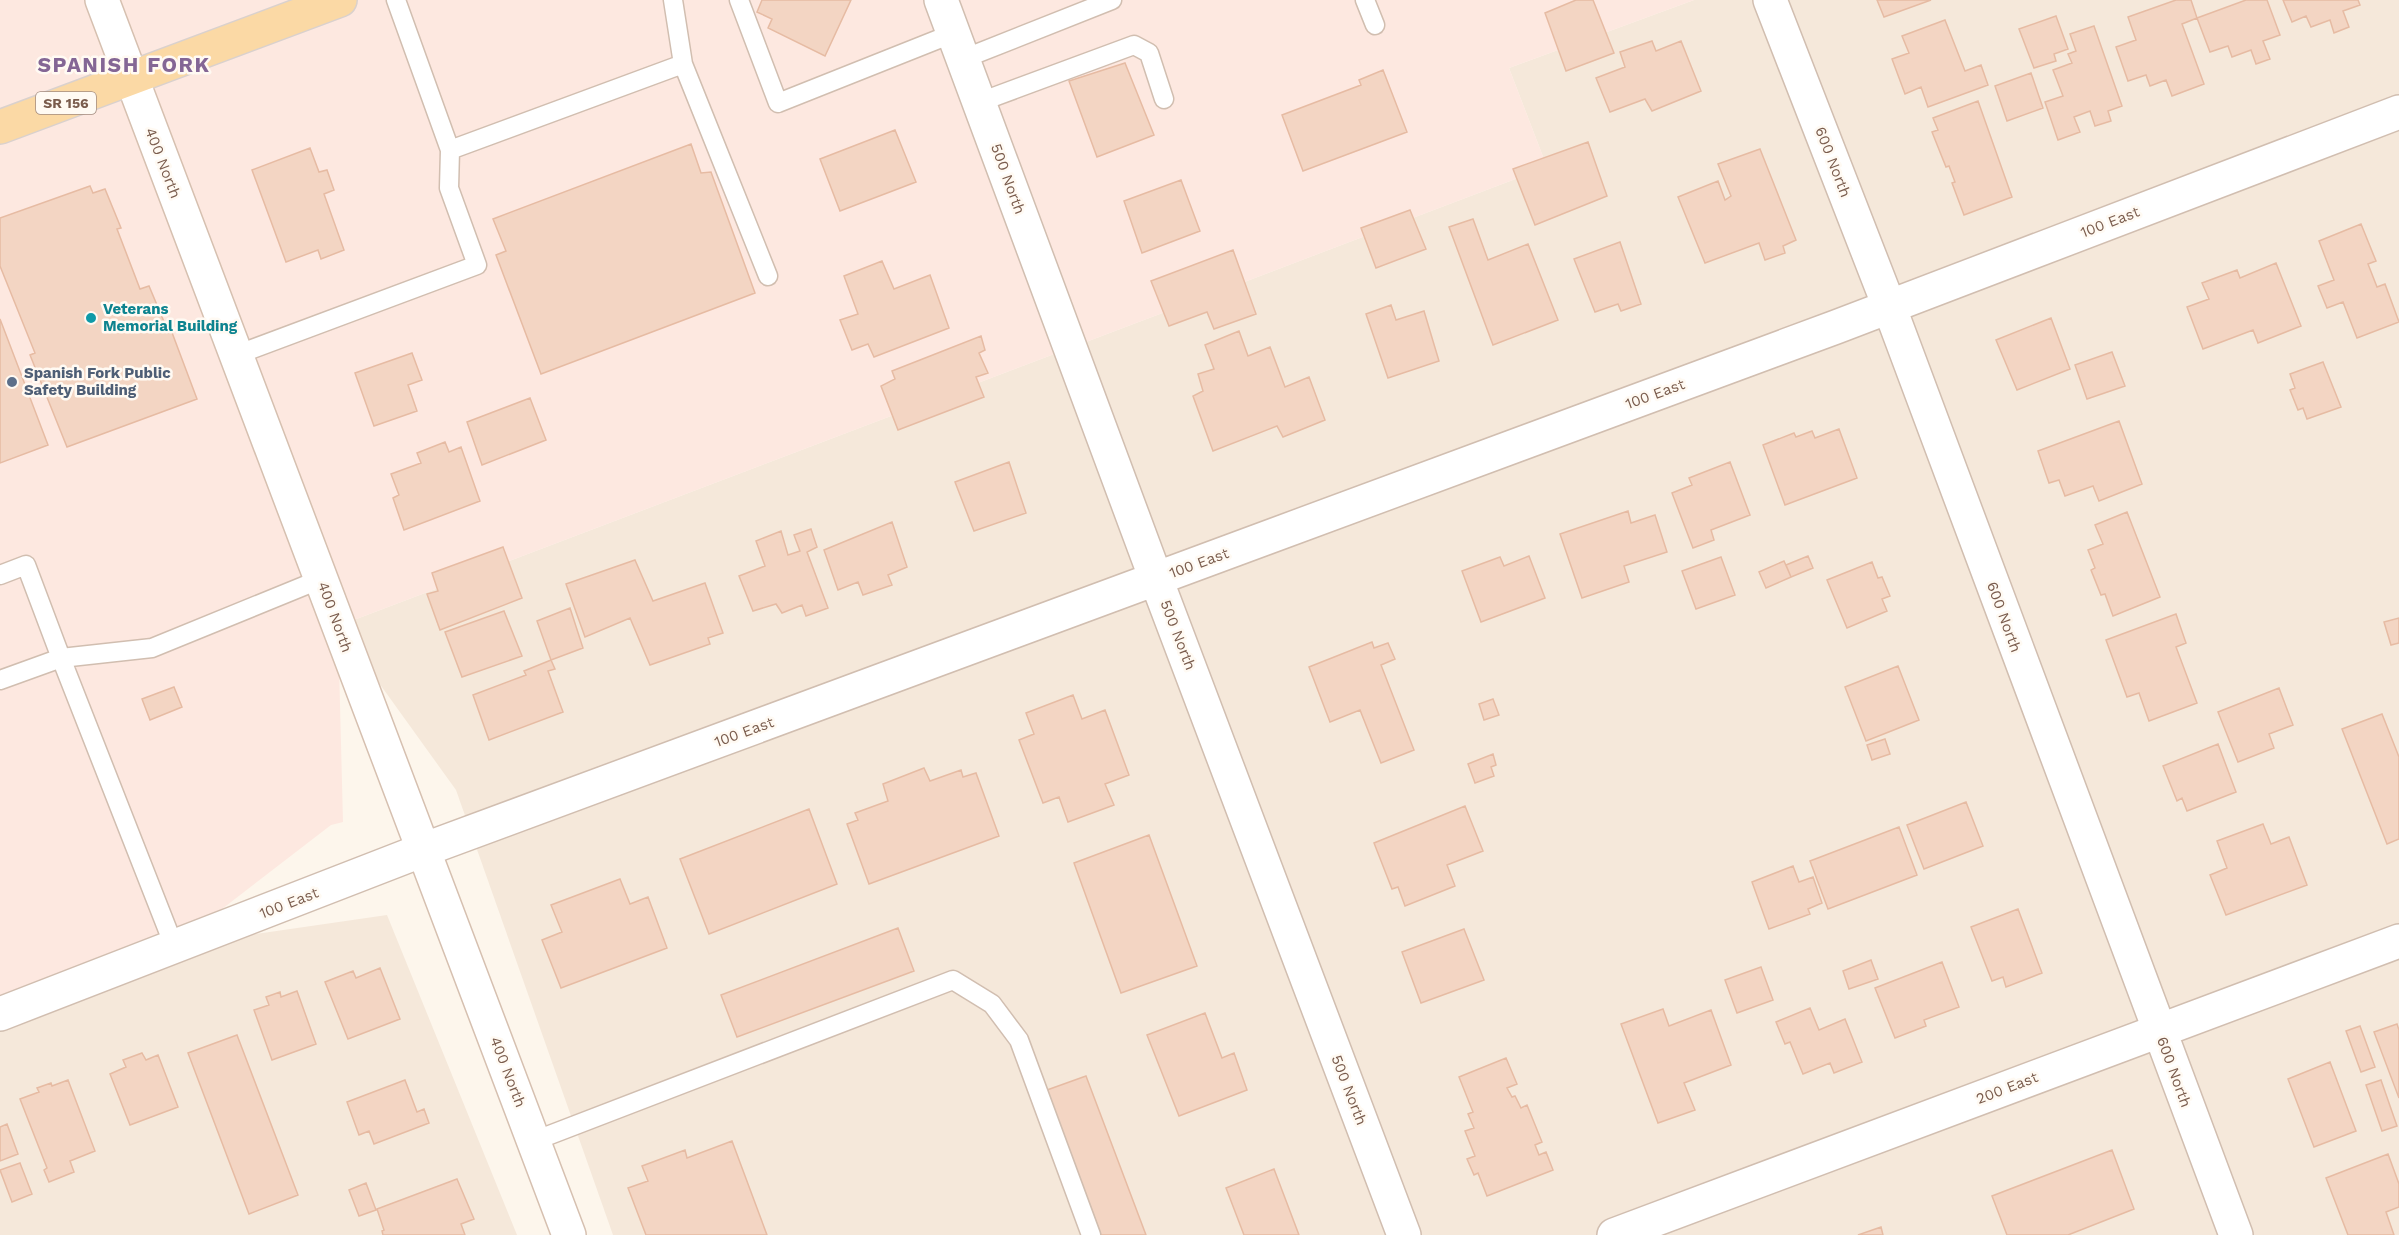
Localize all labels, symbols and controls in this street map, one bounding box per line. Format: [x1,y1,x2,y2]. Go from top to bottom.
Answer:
district label: SPANISH FORK [37,52,211,77]
road number: SR 156 [36,92,96,114]
street label: 600 North [1811,124,1855,200]
street label: 400 North [141,125,185,201]
street label: 500 North [987,141,1029,217]
street label: 100 East [2078,202,2143,241]
place label: Veterans Memorial Building [103,300,238,335]
marker: Veterans Memorial Building [84,311,98,325]
place label: Spanish Fork Public Safety Building [24,364,171,399]
marker: Spanish Fork Public Safety Building [5,375,19,389]
street label: 100 East [1623,375,1688,413]
street label: 100 East [1167,544,1232,582]
street label: 400 North [314,579,356,655]
street label: 600 North [1983,579,2025,655]
street label: 500 North [1156,597,1200,673]
street label: 100 East [712,713,777,751]
street label: 100 East [257,883,322,922]
street label: 400 North [486,1034,530,1110]
street label: 600 North [2153,1034,2195,1110]
street label: 500 North [1327,1052,1371,1128]
street label: 200 East [1974,1068,2041,1108]

